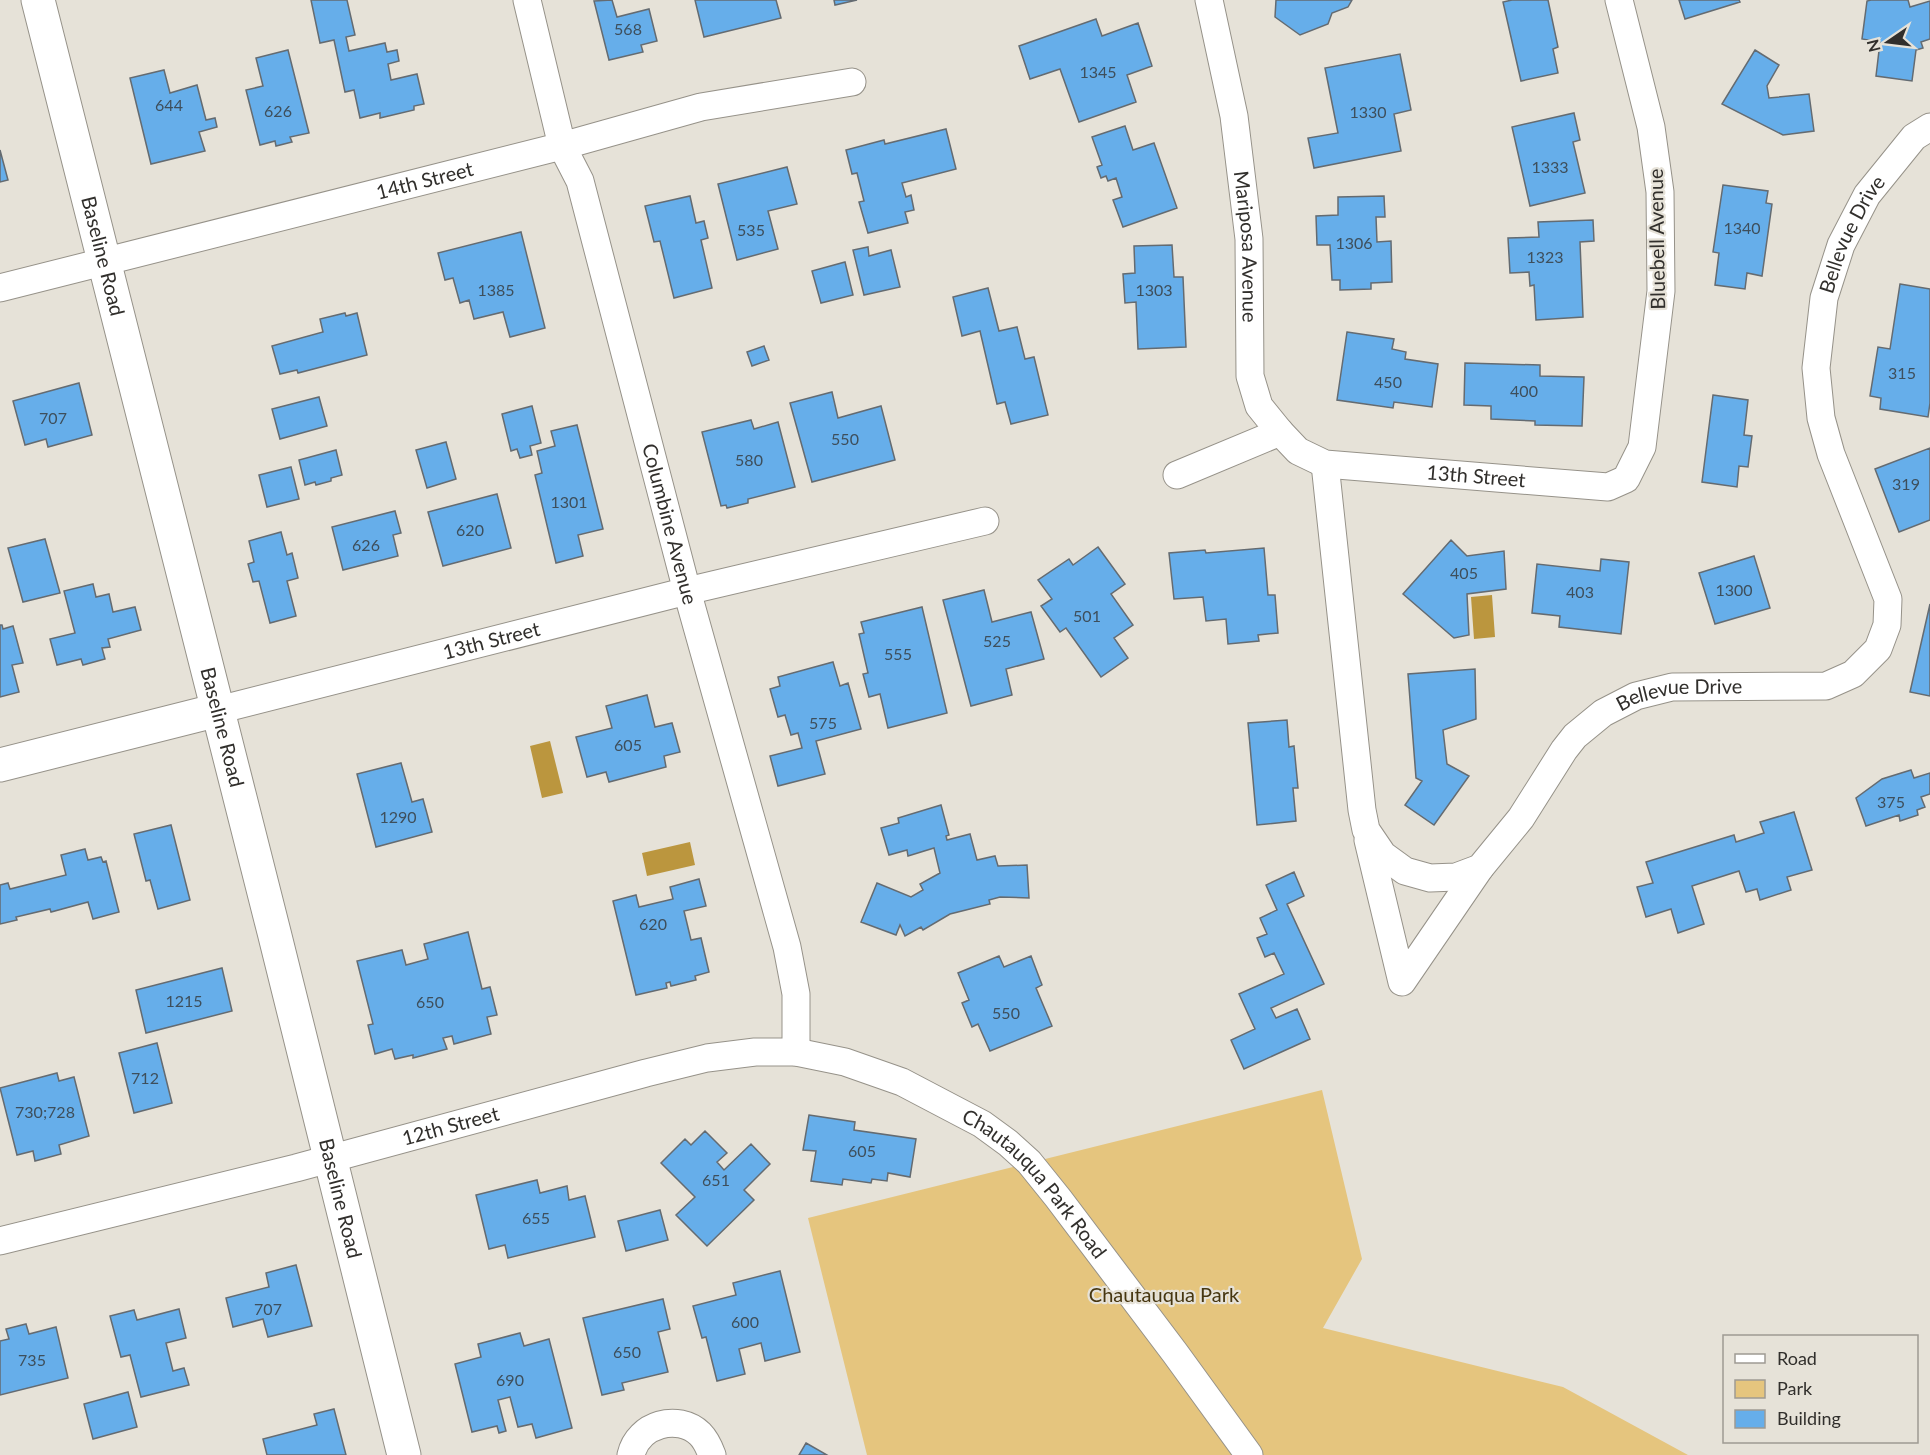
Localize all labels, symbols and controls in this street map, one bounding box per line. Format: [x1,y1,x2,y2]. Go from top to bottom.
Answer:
north arrow [1858,12,1918,72]
house number: 568 [614,19,642,38]
text: N [1862,37,1884,54]
house number: 1345 [1079,62,1117,81]
house number: 644 [155,95,183,114]
house number: 626 [264,101,292,120]
house number: 1330 [1349,102,1387,121]
street label: 14th Street [373,156,476,204]
house number: 1333 [1531,157,1569,176]
street label: Bluebell Avenue [1643,168,1669,310]
street label: Mariposa Avenue [1230,169,1263,323]
street label: Bellevue Drive [1813,170,1889,296]
street label: Baseline Road [77,193,130,318]
house number: 1340 [1723,218,1761,237]
house number: 535 [737,220,765,239]
house number: 1306 [1335,233,1373,252]
house number: 1323 [1526,247,1564,266]
house number: 1385 [477,280,515,299]
house number: 1303 [1135,280,1173,299]
house number: 315 [1888,363,1916,382]
house number: 450 [1374,372,1402,391]
house number: 400 [1510,381,1538,400]
house number: 707 [39,408,67,427]
house number: 550 [831,429,859,448]
street label: Columbine Avenue [638,441,703,607]
house number: 580 [735,450,763,469]
street label: 13th Street [1426,459,1527,491]
house number: 319 [1892,474,1920,493]
house number: 1301 [550,492,588,511]
house number: 620 [456,520,484,539]
house number: 626 [352,535,380,554]
house number: 405 [1450,563,1478,582]
house number: 1300 [1715,580,1753,599]
house number: 403 [1566,582,1594,601]
house number: 501 [1073,606,1101,625]
street label: 13th Street [440,616,542,664]
house number: 525 [983,631,1011,650]
house number: 555 [884,644,912,663]
street label: Baseline Road [196,664,250,789]
street label: Bellevue Drive [1612,674,1742,715]
house number: 575 [809,713,837,732]
house number: 605 [614,735,642,754]
house number: 375 [1877,792,1905,811]
house number: 1290 [379,807,417,826]
house number: 620 [639,914,667,933]
house number: 1215 [165,991,203,1010]
house number: 650 [416,992,444,1011]
house number: 550 [992,1003,1020,1022]
house number: 712 [131,1068,159,1087]
street label: 12th Street [399,1100,501,1150]
house number: 730;728 [15,1102,75,1121]
street label: Chautauqua Park Road [959,1103,1112,1263]
street label: Baseline Road [315,1136,368,1261]
house number: 605 [848,1141,876,1160]
house number: 651 [702,1170,730,1189]
house number: 655 [522,1208,550,1227]
park label: Chautauqua Park [1089,1282,1240,1306]
house number: 707 [254,1299,282,1318]
house number: 600 [731,1312,759,1331]
legend [1723,1335,1918,1443]
house number: 650 [613,1342,641,1361]
text: Road [1777,1347,1817,1369]
house number: 735 [18,1350,46,1369]
house number: 690 [496,1370,524,1389]
text: Park [1777,1377,1813,1399]
text: Building [1777,1407,1841,1429]

